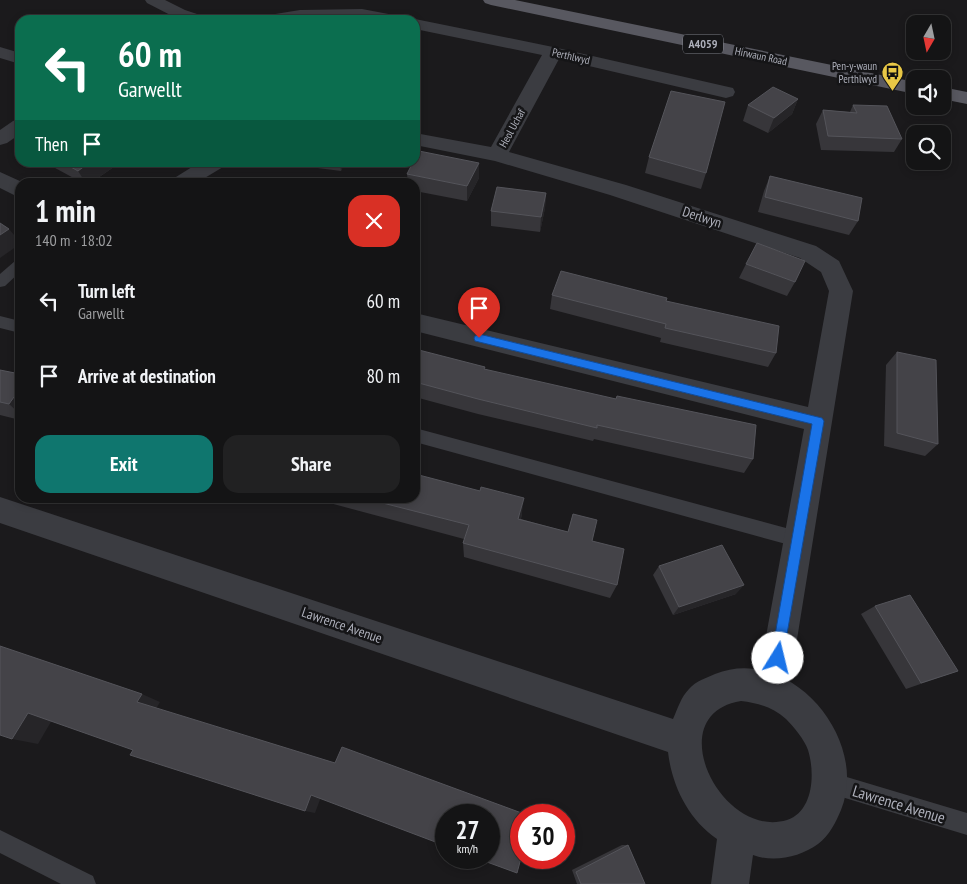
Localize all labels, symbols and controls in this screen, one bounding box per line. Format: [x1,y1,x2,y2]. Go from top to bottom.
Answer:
north arrow [906,15,951,60]
map controls [906,15,951,170]
text: 60 m [118,31,182,77]
road number: A4059 [683,34,723,54]
icon: left [35,35,100,100]
street label: Hirwaun Road [734,44,789,68]
street label: Perthlwyd [551,45,591,67]
place label: Pen-y-waun Perthlwyd [832,59,877,86]
bus stop icon: Pen-y-waun Perthlwyd [881,60,905,91]
button: sound [906,70,951,115]
text: Garwellt [118,75,182,103]
street label: Heol Uchaf [496,105,529,150]
button: search [906,125,951,170]
icon: arrive [78,130,106,158]
text: Then [35,132,68,156]
text: 1 min [35,191,96,230]
button: close [348,195,400,247]
street label: Derlwyn [680,202,724,232]
text: 140 m · 18:02 [35,230,113,250]
text: Turn left [78,279,135,303]
icon: left [35,287,63,315]
pin [458,287,500,338]
text: 60 m [367,289,400,313]
icon: arrive [465,294,493,322]
text: Garwellt [78,303,124,323]
icon: arrive [35,362,63,390]
text: Arrive at destination [78,364,216,388]
text: 80 m [367,364,400,388]
button: Exit [35,435,213,493]
button: Share [223,435,400,493]
street label: Lawrence Avenue [299,603,385,647]
position arrow [751,631,803,683]
street label: Lawrence Avenue [850,780,948,828]
speed limit sign: 30 [510,804,575,869]
text: 27 [456,814,479,846]
text: km/h [457,841,478,856]

